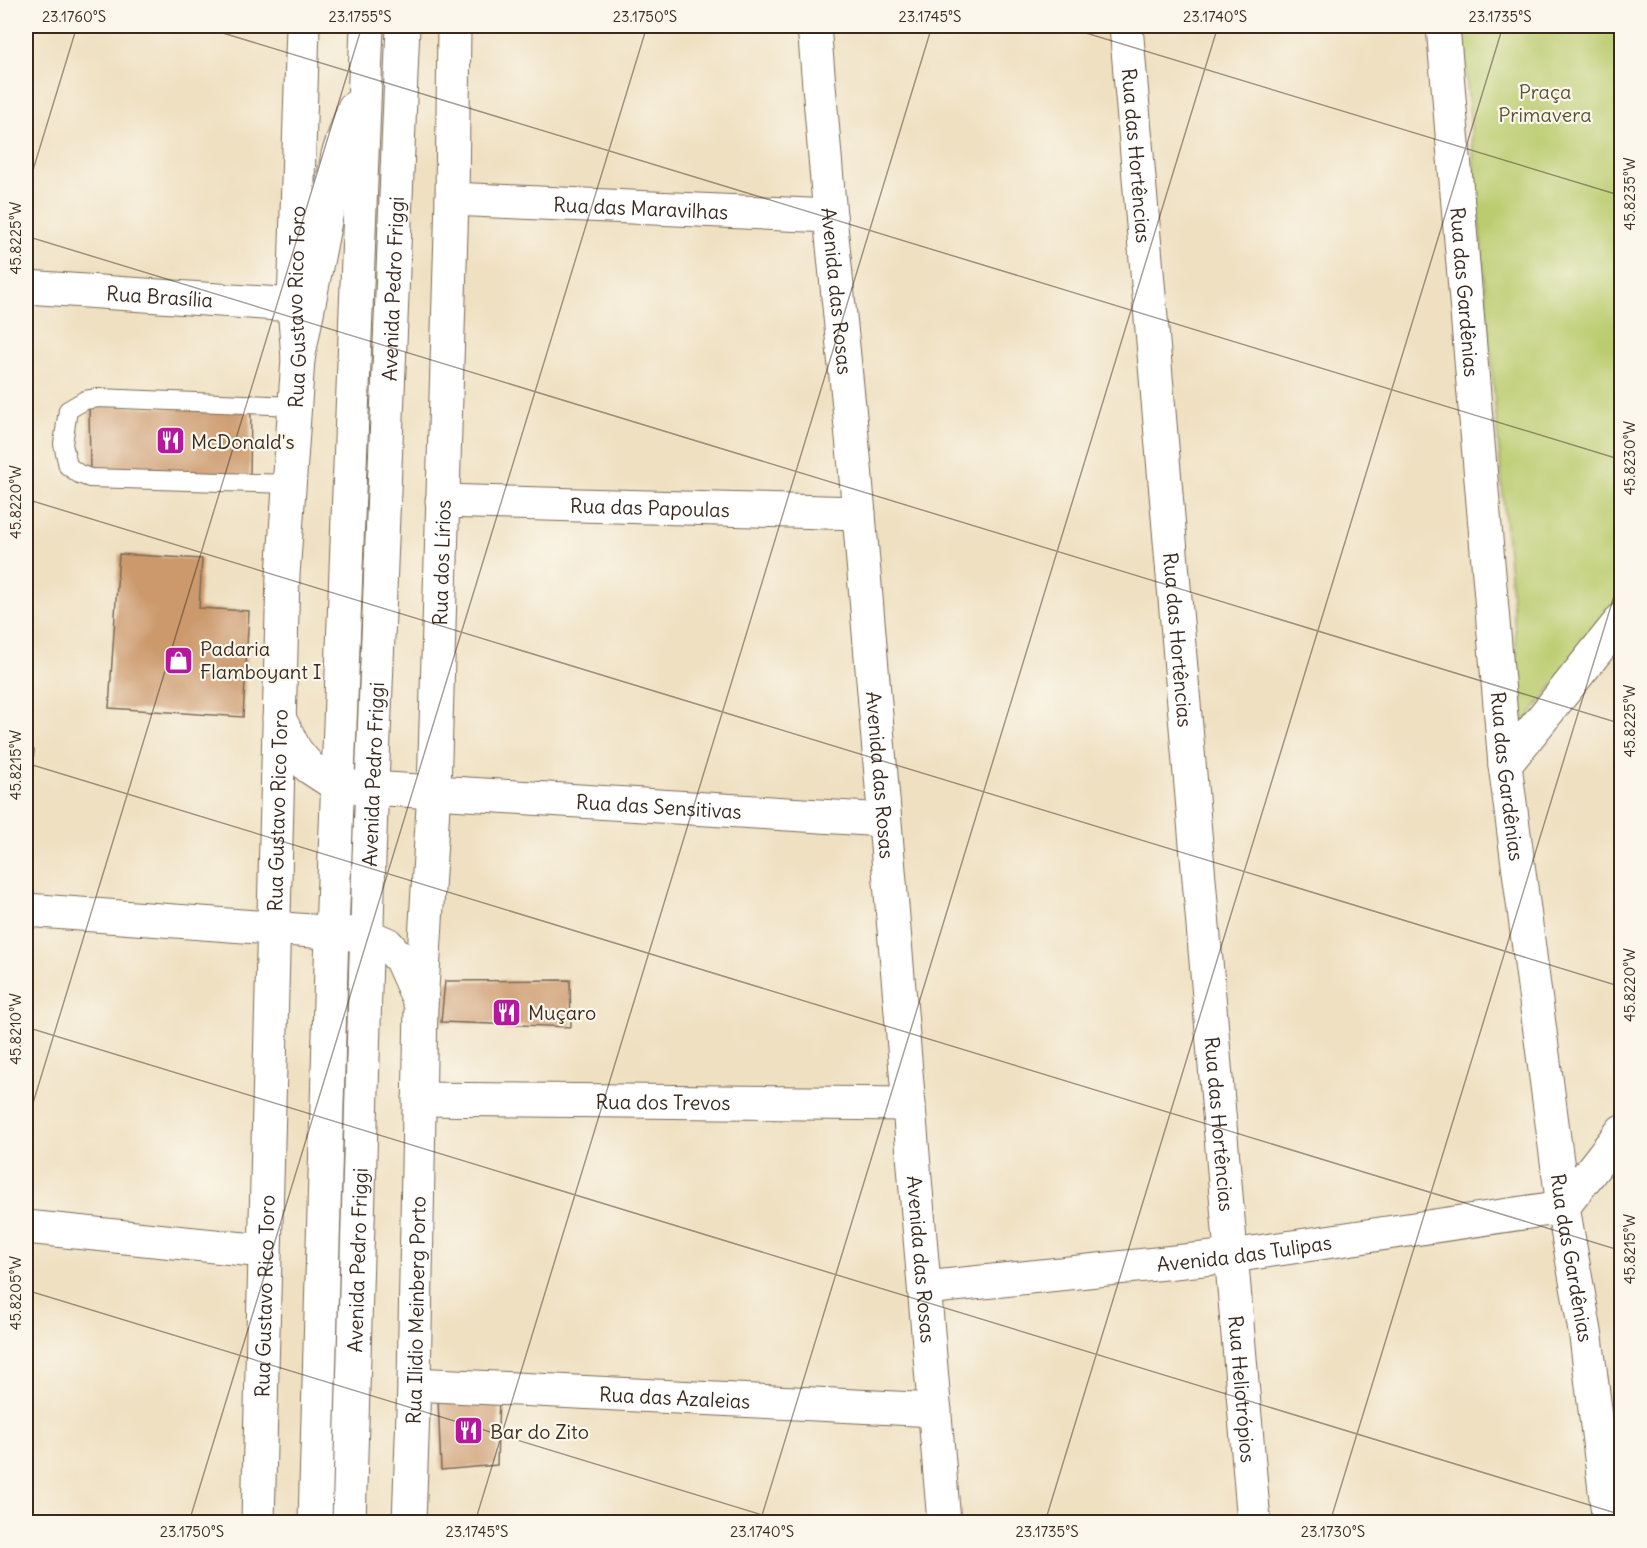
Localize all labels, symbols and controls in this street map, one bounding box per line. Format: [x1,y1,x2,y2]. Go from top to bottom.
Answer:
text: 23.1760°S [42,7,106,26]
text: 23.1755°S [328,7,392,26]
text: 23.1750°S [613,7,677,26]
text: 23.1745°S [899,7,961,26]
text: 23.1740°S [1183,7,1247,26]
text: 23.1735°S [1468,7,1532,26]
street label: Rua das Hortências [1117,67,1157,244]
park label: Praça Primavera [1498,79,1592,127]
text: 45.8235°W [1620,157,1639,231]
street label: Rua das Maravilhas [553,191,729,224]
street label: Avenida Pedro Friggi [376,196,409,382]
text: 45.8225°W [6,201,25,274]
street label: Rua Gustavo Rico Toro [281,205,311,409]
street label: Avenida das Rosas [817,206,858,376]
street label: Rua das Gardênias [1446,206,1485,378]
street label: Rua Brasília [106,280,214,312]
text: 45.8230°W [1620,420,1639,495]
restaurant icon: McDonald's [154,425,186,457]
place label: McDonald's [191,429,295,454]
text: 45.8220°W [6,465,25,539]
street label: Rua das Papoulas [570,492,730,522]
street label: Rua dos Lírios [427,499,455,626]
street label: Rua das Hortências [1159,551,1198,728]
place label: Padaria Flamboyant I [200,636,321,684]
shop icon: Padaria Flamboyant I [163,644,195,676]
street label: Avenida Pedro Friggi [356,681,389,867]
text: 45.8225°W [1620,684,1639,757]
street label: Avenida das Rosas [861,690,900,860]
street label: Rua das Gardênias [1486,690,1530,862]
street label: Rua Gustavo Rico Toro [262,709,292,912]
text: 45.8215°W [6,729,25,800]
street label: Rua das Sensitivas [575,788,742,824]
text: 45.8220°W [1620,948,1639,1022]
text: 45.8210°W [6,993,25,1065]
restaurant icon: Muçaro [491,996,523,1028]
place label: Muçaro [528,1000,596,1025]
street label: Rua das Hortências [1200,1036,1240,1212]
street label: Rua dos Trevos [595,1088,731,1115]
street label: Avenida Pedro Friggi [342,1167,372,1353]
street label: Rua das Gardênias [1546,1172,1599,1343]
street label: Avenida das Rosas [902,1175,941,1344]
street label: Rua Gustavo Rico Toro [249,1195,279,1398]
street label: Rua Ilidio Meinberg Porto [400,1196,430,1425]
text: 45.8215°W [1620,1213,1639,1284]
street label: Avenida das Tulipas [1155,1229,1333,1276]
text: 45.8205°W [6,1255,25,1330]
street label: Rua Heliotrópios [1224,1314,1261,1464]
street label: Rua das Azaleias [598,1381,751,1413]
restaurant icon: Bar do Zito [453,1415,485,1447]
place label: Bar do Zito [490,1419,589,1444]
text: 23.1750°S [160,1522,224,1541]
text: 23.1745°S [446,1522,508,1541]
text: 23.1740°S [730,1522,794,1541]
text: 23.1735°S [1015,1522,1079,1541]
text: 23.1730°S [1301,1522,1365,1541]

